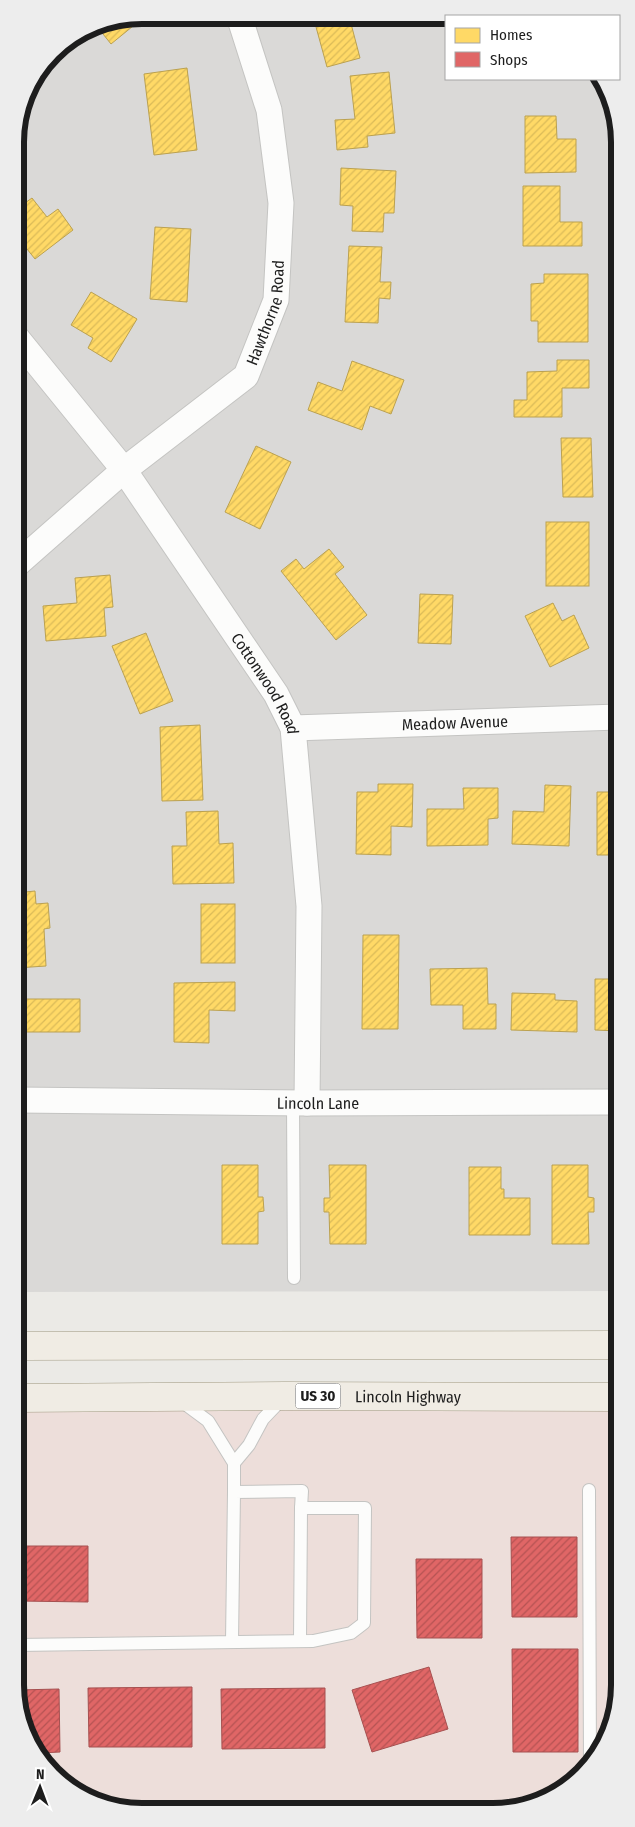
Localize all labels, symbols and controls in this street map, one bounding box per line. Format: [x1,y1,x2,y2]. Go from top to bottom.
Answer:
legend [445,15,620,80]
text: Homes [490,26,532,44]
text: Shops [490,51,528,69]
street label: Hawthorne Road [242,260,288,368]
street label: Cottonwood Road [227,629,303,735]
street label: Meadow Avenue [401,712,508,734]
street label: Lincoln Lane [277,1094,359,1113]
road number: US 30 [296,1384,340,1408]
street label: Lincoln Highway [355,1387,462,1407]
north arrow [15,1762,65,1812]
text: N [36,1766,45,1783]

